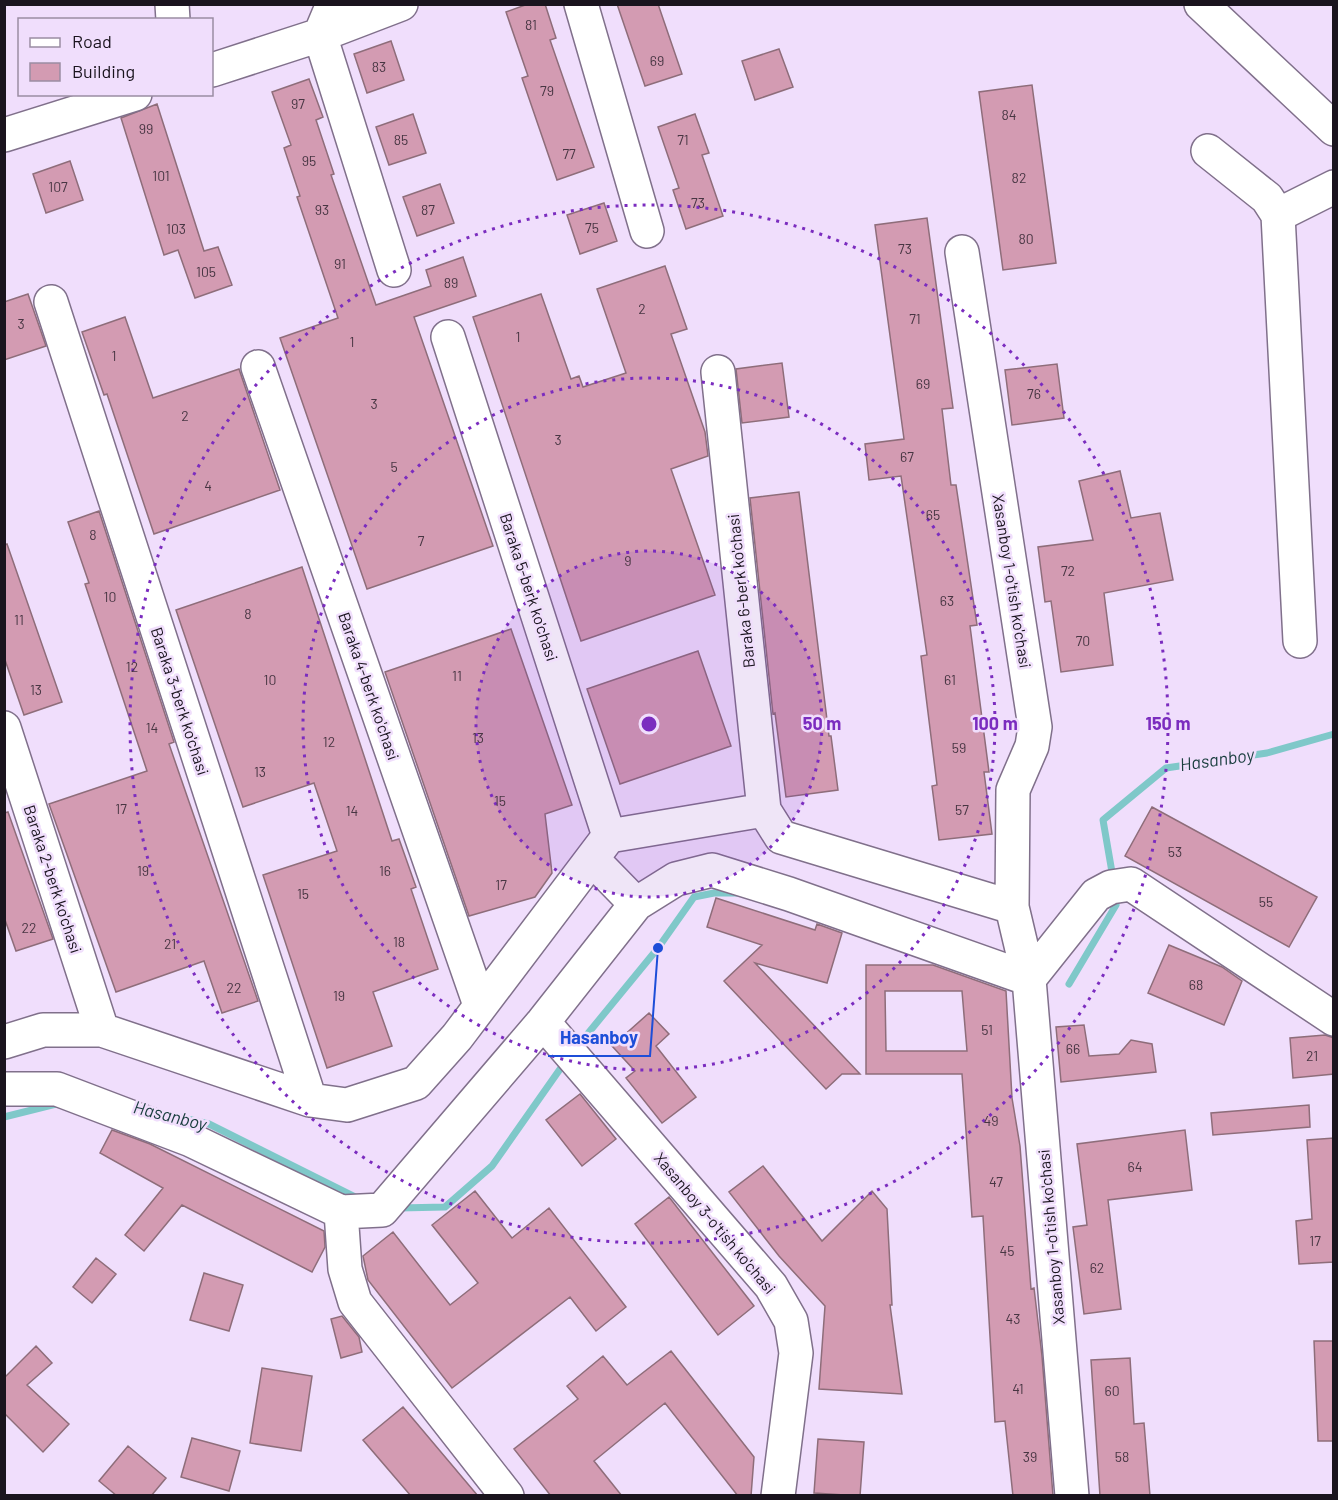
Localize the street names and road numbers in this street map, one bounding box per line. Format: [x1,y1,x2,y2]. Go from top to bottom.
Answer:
street label: Xasanboy 1-o'tish ko'chasi [989,493,1036,669]
street label: Baraka 5-berk ko'chasi [497,510,562,663]
street label: Baraka 6-berk ko'chasi [723,513,758,669]
street label: Baraka 4-berk ko'chasi [335,609,404,762]
street label: Baraka 3-berk ko'chasi [148,624,213,777]
street label: Baraka 2-berk ko'chasi [21,802,86,955]
street label: Xasanboy 3-o'tish ko'chasi [651,1148,780,1297]
street label: Xasanboy 1-o'tish ko'chasi [1033,1149,1068,1326]

